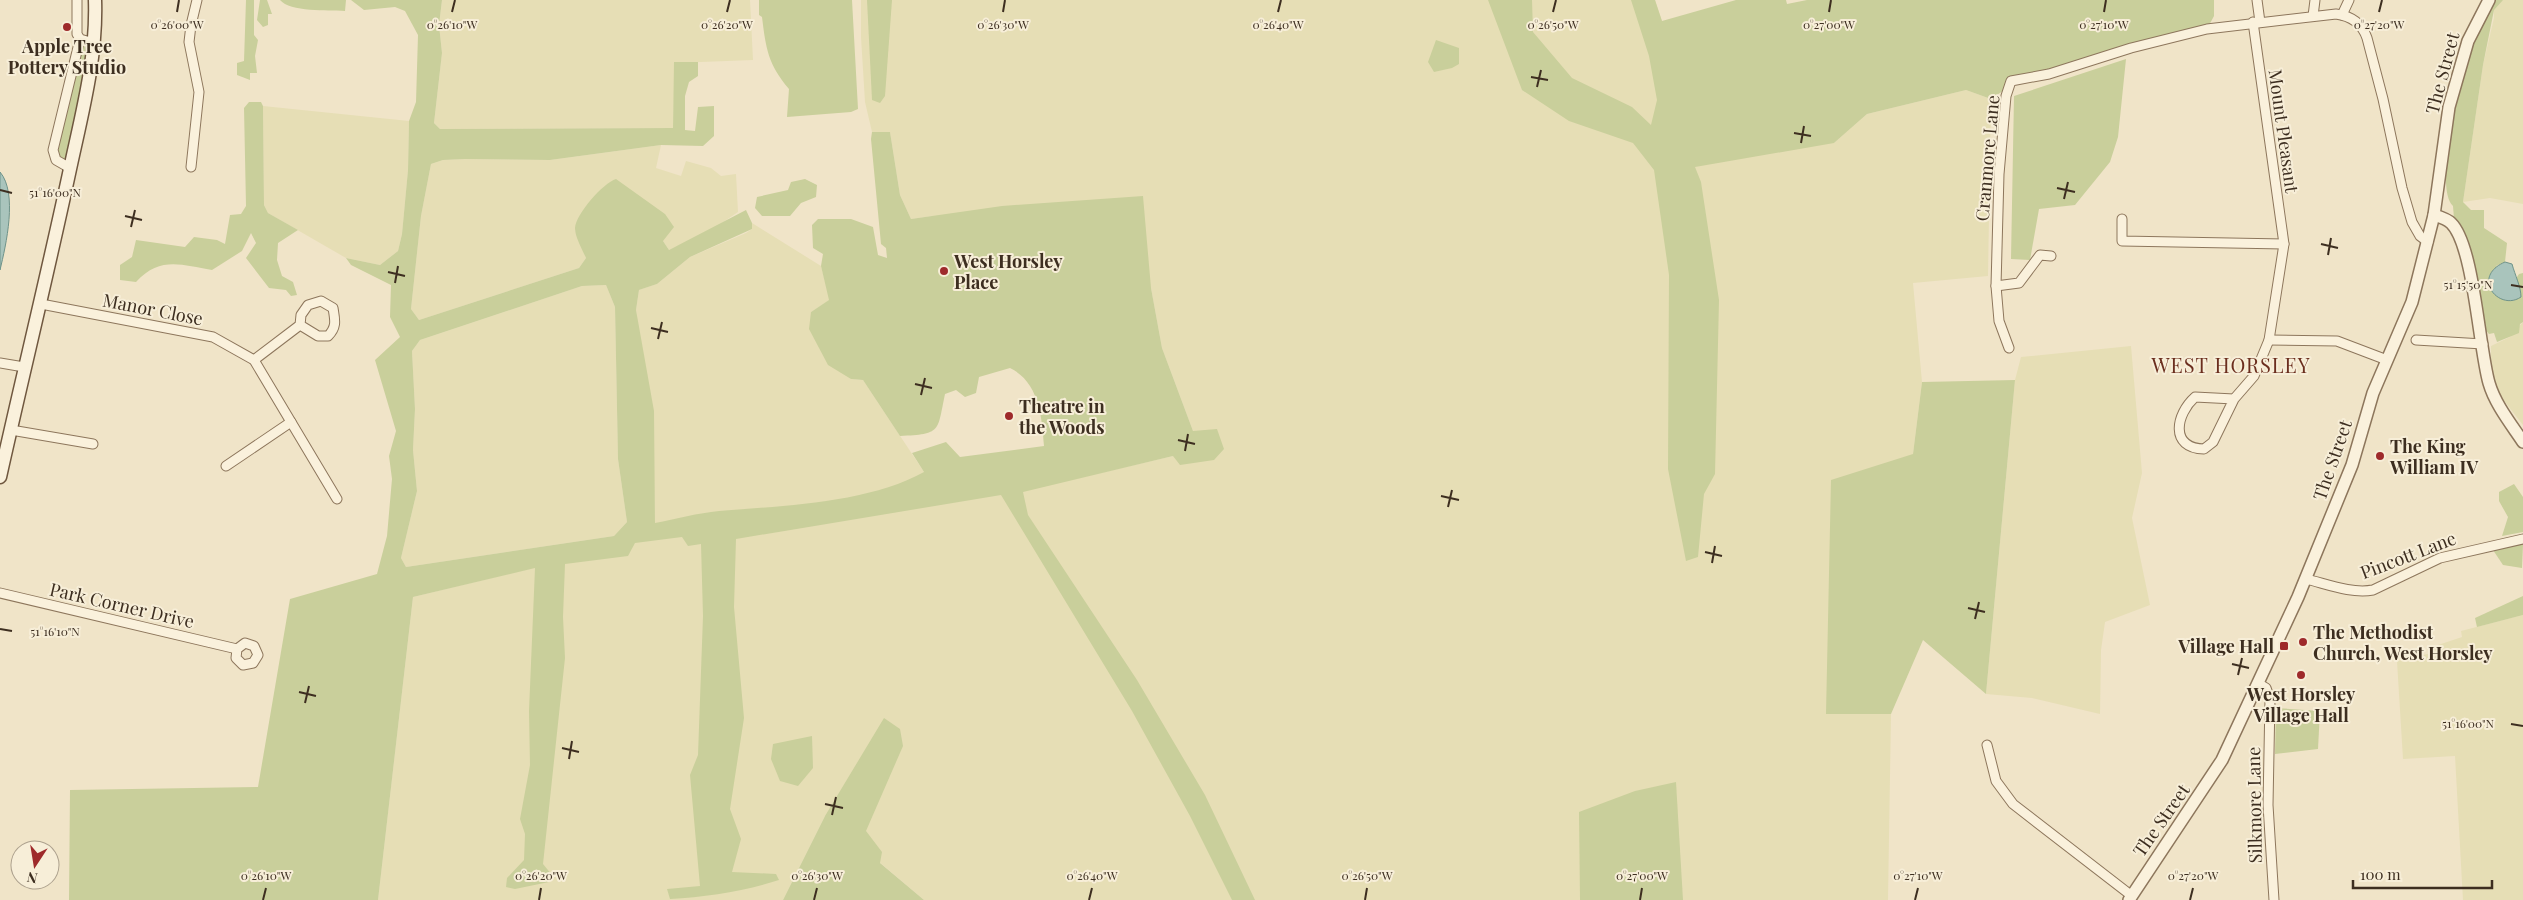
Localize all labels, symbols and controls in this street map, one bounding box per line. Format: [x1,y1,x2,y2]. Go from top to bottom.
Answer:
text: 0°26'00"W [150,16,204,32]
text: 0°26'10"W [427,16,477,32]
text: 0°26'20"W [701,16,753,32]
text: 0°26'30"W [977,16,1029,32]
text: 0°26'40"W [1252,16,1304,32]
text: 0°26'50"W [1527,16,1579,32]
text: 0°27'00"W [1803,16,1855,32]
text: 0°27'10"W [2079,16,2129,32]
text: 0°27'20"W [2354,16,2404,32]
marker: Apple Tree Pottery Studio [61,21,73,33]
street label: The Street [2420,29,2465,116]
place label: Apple Tree Pottery Studio [8,34,126,79]
street label: Mount Pleasant [2263,68,2305,195]
street label: Cranmore Lane [1970,94,2004,222]
text: 51°16'00"N [29,184,82,200]
place label: West Horsley Place [953,249,1063,294]
marker: West Horsley Place [938,265,950,277]
text: 51°15'50"N [2444,276,2493,292]
street label: Manor Close [101,288,205,330]
district label: WEST HORSLEY [2150,351,2311,378]
place label: Theatre in the Woods [1018,394,1105,439]
marker: Theatre in the Woods [1003,410,1015,422]
street label: The Street [2307,416,2357,503]
place label: The King William IV [2389,434,2479,479]
marker: The King William IV [2374,450,2386,462]
street label: Pincott Lane [2357,526,2459,584]
street label: Park Corner Drive [47,577,197,633]
place label: The Methodist Church, West Horsley [2313,620,2493,665]
text: 51°16'10"N [30,623,80,639]
place label: Village Hall [2177,634,2274,658]
marker: The Methodist Church, West Horsley [2297,636,2309,648]
marker: Village Hall [2278,640,2290,652]
marker: West Horsley Village Hall [2295,669,2307,681]
place label: West Horsley Village Hall [2246,682,2356,727]
text: 51°16'00"N [2442,715,2495,731]
street label: Silkmore Lane [2241,747,2267,863]
street label: The Street [2127,778,2195,861]
north arrow [10,840,60,890]
scale bar [2353,858,2492,890]
text: 100 m [2360,864,2401,884]
text: 0°26'10"W [241,867,291,883]
text: 0°26'20"W [515,867,567,883]
text: 0°26'30"W [791,867,843,883]
text: 0°26'40"W [1066,867,1118,883]
text: 0°26'50"W [1341,867,1393,883]
text: 0°27'00"W [1616,867,1668,883]
text: 0°27'10"W [1893,867,1943,883]
text: 0°27'20"W [2168,867,2218,883]
text: N [25,868,39,889]

